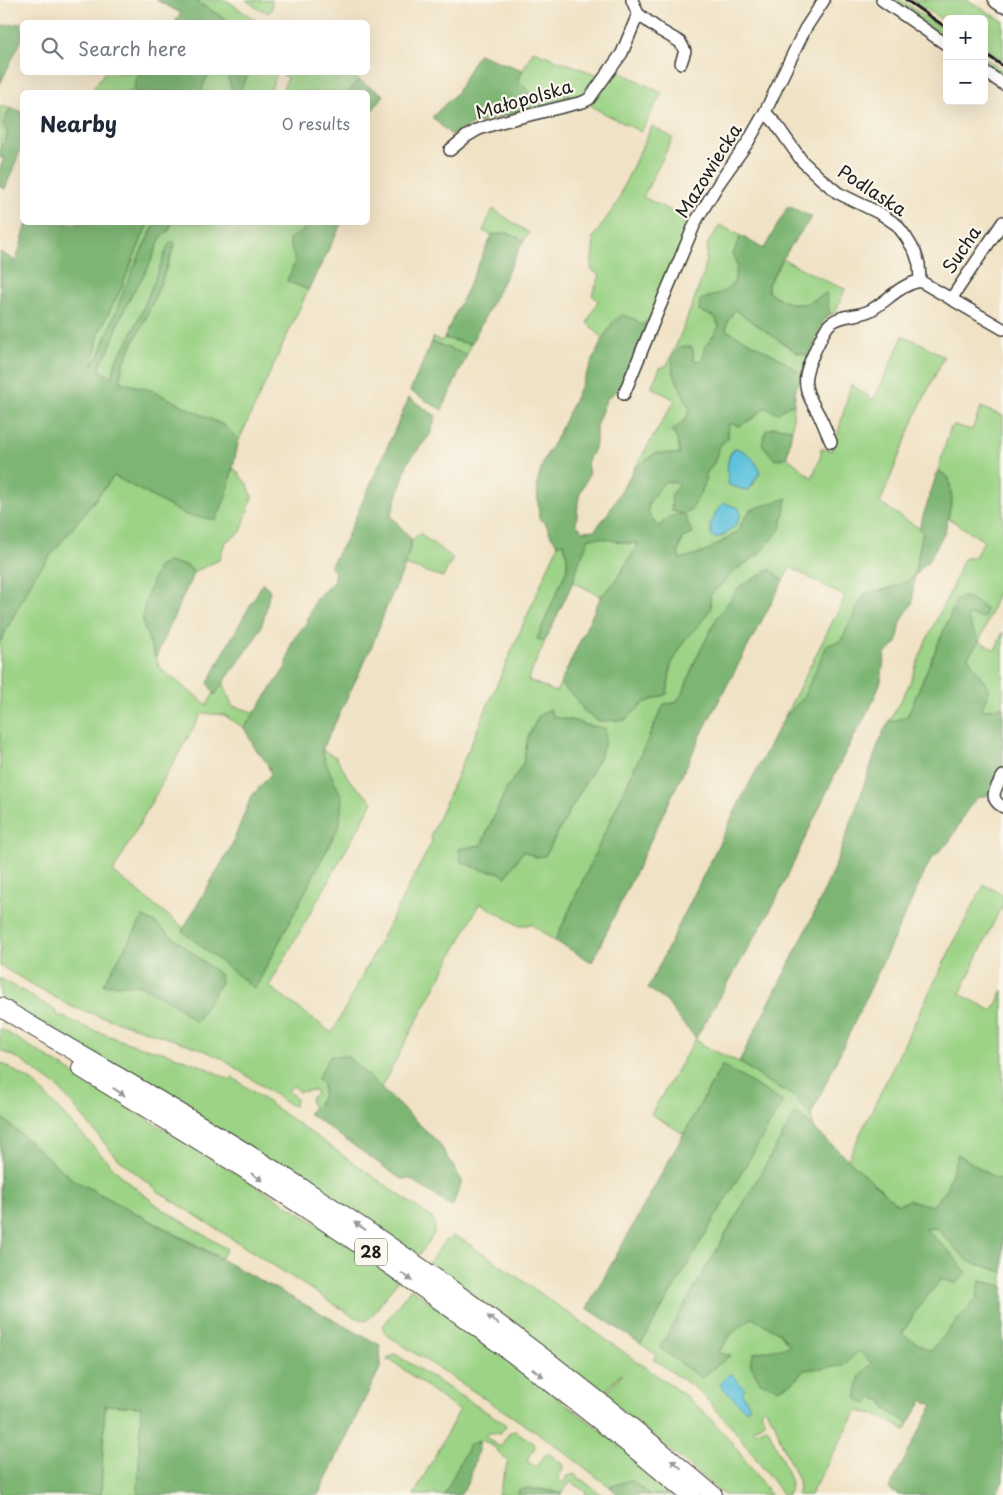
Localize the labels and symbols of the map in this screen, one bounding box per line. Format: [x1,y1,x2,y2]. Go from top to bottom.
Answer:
street label: Małopolska [472,72,576,125]
street label: Mazowiecka [668,117,748,223]
street label: Podlaska [833,157,913,223]
street label: Sucha [935,219,987,279]
one-way arrow [112,1087,126,1096]
one-way arrow [251,1172,264,1182]
one-way arrow [353,1222,367,1231]
road number: 28 [355,1238,387,1266]
one-way arrow [400,1272,414,1282]
one-way arrow [486,1315,500,1325]
one-way arrow [531,1367,544,1378]
one-way arrow [670,1458,683,1469]

